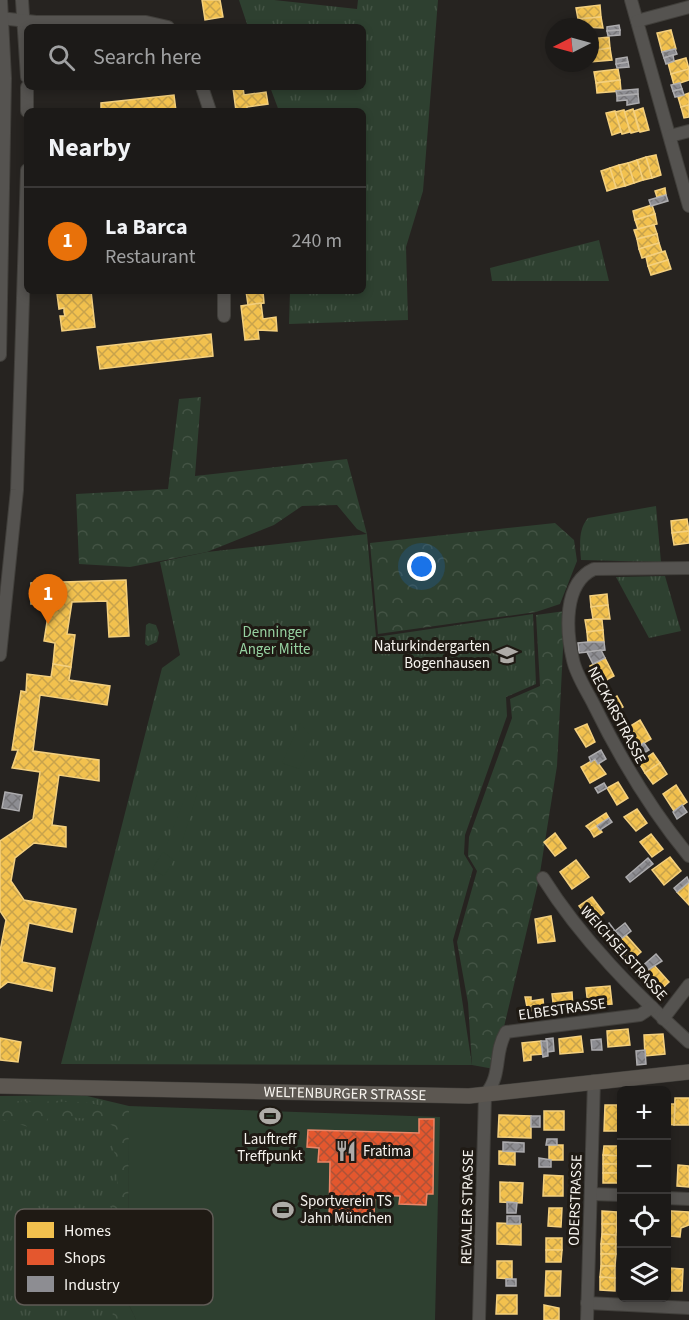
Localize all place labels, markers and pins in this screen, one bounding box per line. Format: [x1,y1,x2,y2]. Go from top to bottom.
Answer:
pin: 1 [28,574,68,624]
place label: Naturkindergarten Bogenhausen [374,636,490,674]
school or university icon: Naturkindergarten Bogenhausen [495,643,519,667]
sports icon: Lauftreff Treffpunkt [258,1104,282,1128]
place label: Lauftreff Treffpunkt [237,1129,303,1167]
restaurant icon: Fratima [334,1139,358,1163]
place label: Fratima [363,1141,411,1162]
place label: Sportverein TS Jahn München [300,1191,392,1229]
sports icon: Sportverein TS Jahn München [271,1198,295,1222]

